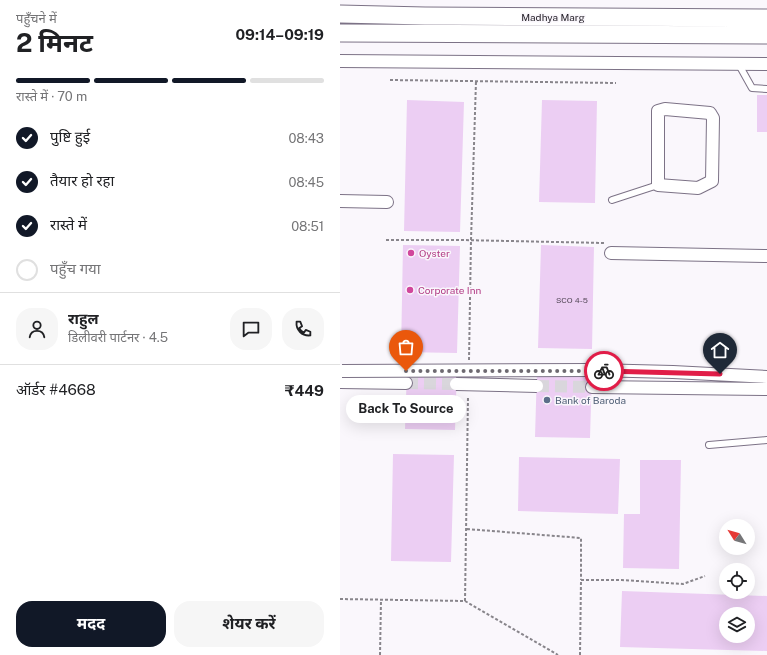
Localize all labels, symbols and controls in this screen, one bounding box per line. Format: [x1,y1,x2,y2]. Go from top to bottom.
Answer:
text: पहुँचने में [16,11,57,26]
street label: Madhya Marg [521,11,585,23]
text: 09:14–09:19 [235,26,324,43]
text: 2 मिनट [16,27,93,58]
text: रास्ते में · 70 m [16,89,87,104]
icon: check [16,127,38,149]
text: पुष्टि हुई [50,128,90,145]
text: 08:43 [289,131,324,146]
icon: check [16,171,38,193]
text: तैयार हो रहा [50,172,114,189]
text: 08:45 [288,175,324,190]
icon: check [16,215,38,237]
text: रास्ते में [50,216,87,233]
text: 08:51 [291,219,324,234]
place label: Oyster [419,247,450,259]
marker: Oyster [406,248,416,258]
text: पहुँच गया [50,260,101,277]
place label: Corporate Inn [418,284,481,296]
marker: Corporate Inn [405,285,415,295]
house number: SCO 4-5 [556,295,588,305]
button: person [16,308,58,350]
button: chat [230,308,272,350]
button: phone [282,308,324,350]
text: राहुल [68,310,99,327]
text: डिलीवरी पार्टनर · 4.5 [68,330,168,345]
pin [389,330,423,371]
pin [703,333,737,374]
icon: bag [395,336,417,358]
icon: home [709,339,731,361]
courier [584,351,624,391]
icon: bike [593,360,615,382]
text: ऑर्डर #4668 [16,381,96,398]
text: ₹449 [285,382,324,399]
place label: Bank of Baroda [555,394,626,406]
callout: Back To Source [346,395,466,423]
marker: Bank of Baroda [542,395,552,405]
text: Back To Source [358,401,454,416]
north arrow [719,519,755,555]
map controls [719,519,755,643]
button: locate [719,563,755,599]
button: मदद [16,601,166,647]
button: शेयर करें [174,601,324,647]
button: layers [719,607,755,643]

